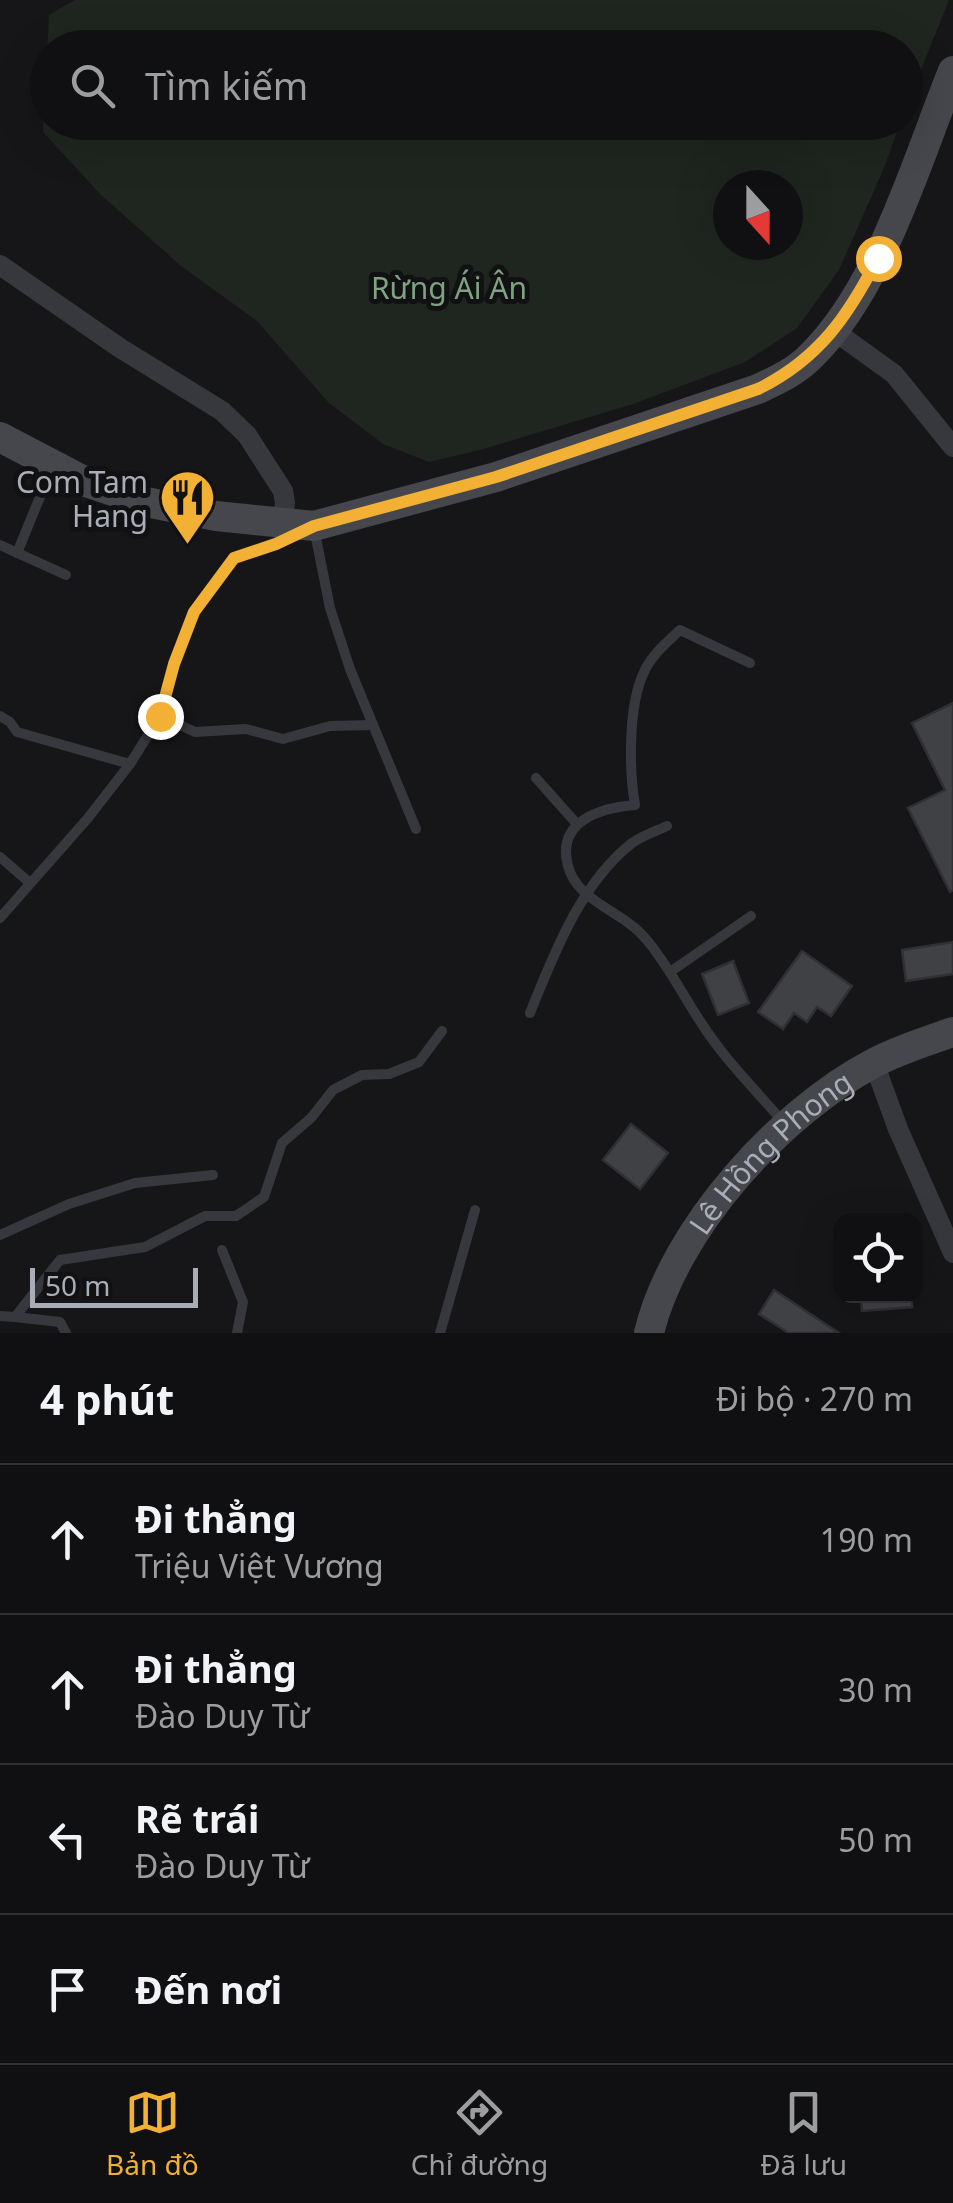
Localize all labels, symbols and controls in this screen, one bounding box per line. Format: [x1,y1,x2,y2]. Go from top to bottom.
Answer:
search box [30,30,923,140]
icon: search [65,58,120,113]
text: Tìm kiếm [145,59,308,111]
north arrow [713,170,803,260]
route start [856,236,902,282]
park label: Rừng Ái Ân [371,267,527,308]
place label: Com Tam Hang [16,461,148,536]
restaurant icon: Com Tam Hang [157,468,217,547]
route end [138,694,184,740]
street label: Lê Hồng Phong [679,1061,860,1242]
map controls [833,1213,923,1303]
button: locate [833,1213,923,1303]
scale bar [30,1263,198,1308]
text: 50 m [45,1266,111,1304]
text: 4 phút [40,1370,174,1427]
text: Đi bộ · 270 m [716,1377,913,1420]
text: Đi thẳng [135,1492,297,1544]
icon: ahead [40,1512,95,1567]
text: 190 m [820,1518,913,1561]
text: Triệu Việt Vương [135,1544,384,1587]
text: Đi thẳng [135,1642,297,1694]
icon: ahead [40,1662,95,1717]
text: 30 m [838,1668,913,1711]
text: Đào Duy Từ [135,1694,310,1737]
text: Rẽ trái [135,1792,259,1844]
icon: left [40,1812,95,1867]
text: 50 m [838,1818,913,1861]
text: Đào Duy Từ [135,1844,310,1887]
icon: arrive [40,1962,95,2017]
text: Đến nơi [135,1963,282,2015]
tab: Bản đồ [106,2085,199,2183]
tab: Chỉ đường [411,2085,548,2183]
tab: Đã lưu [760,2085,847,2183]

